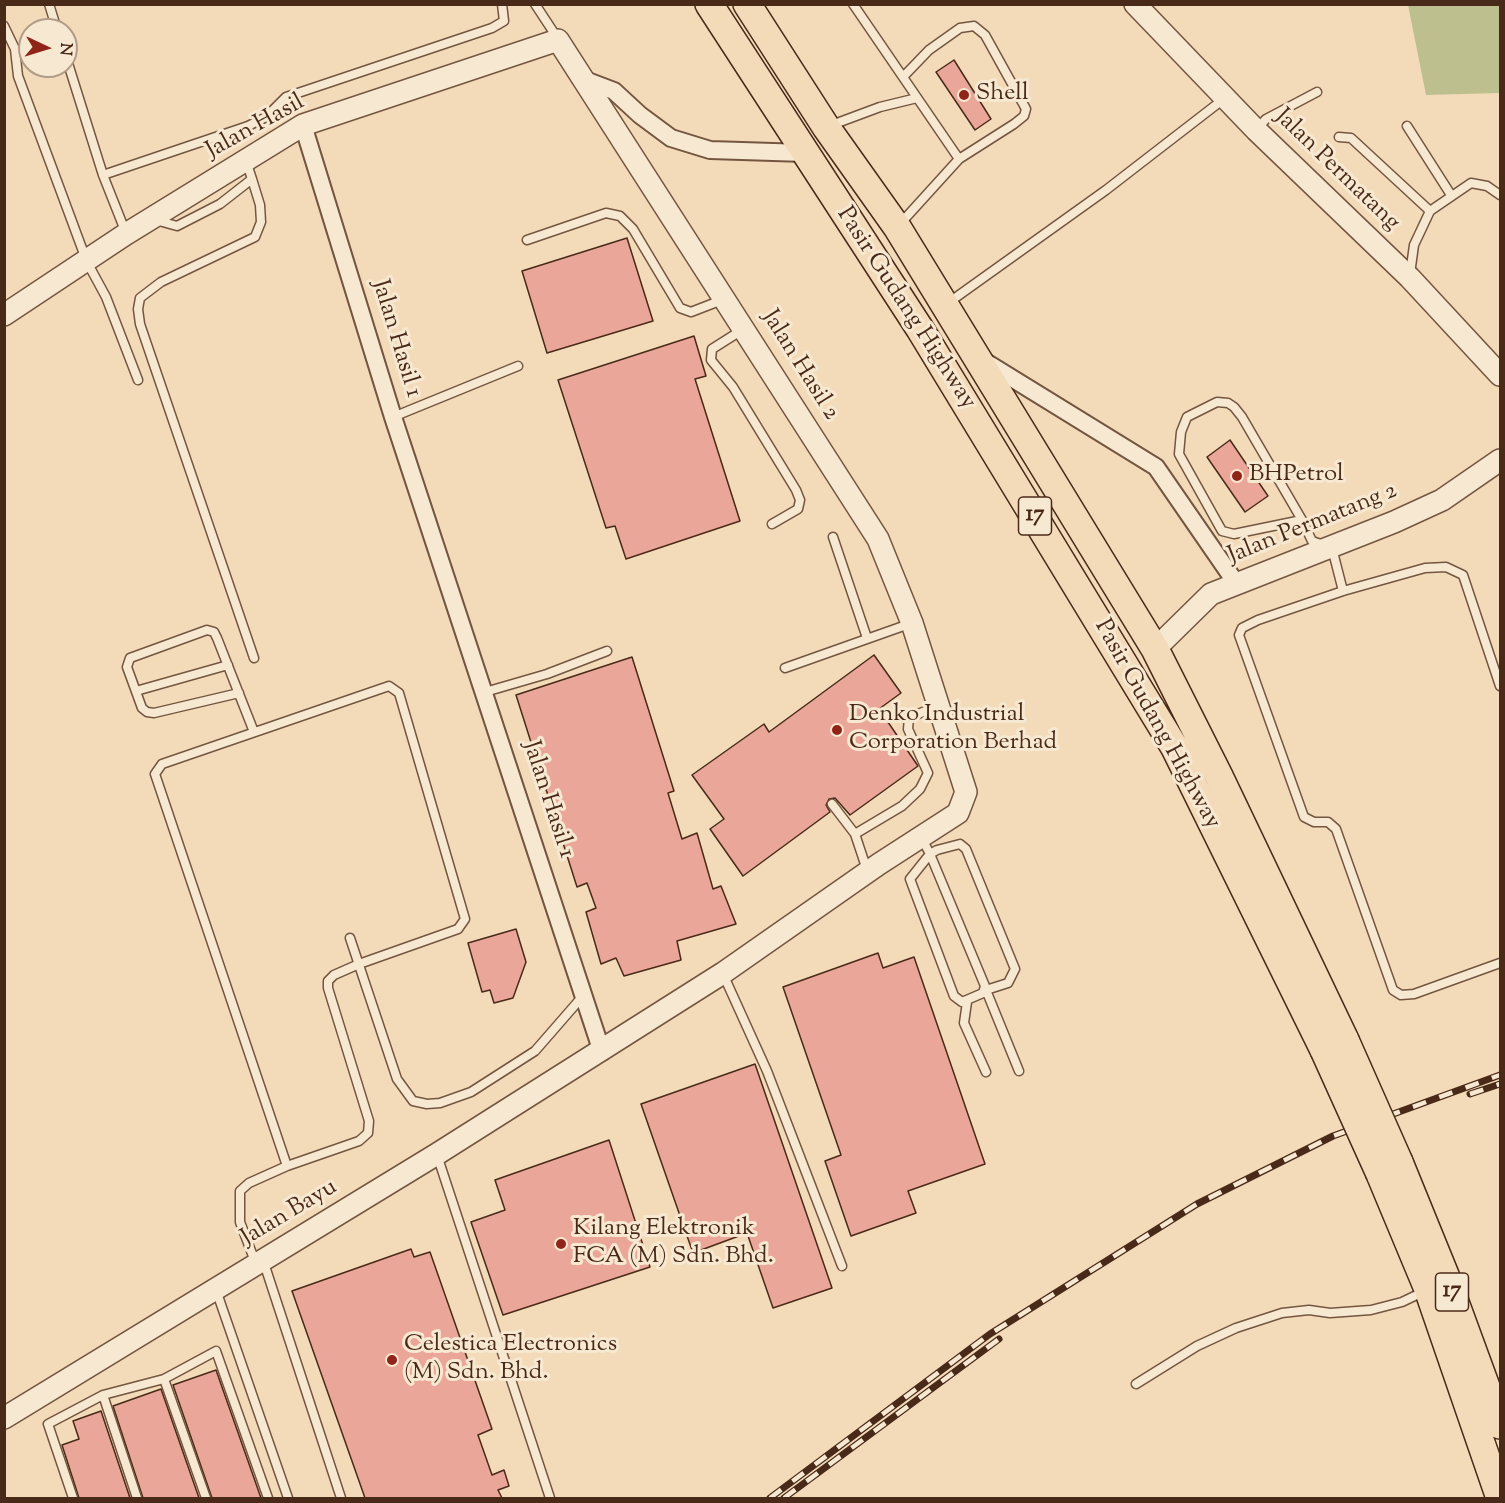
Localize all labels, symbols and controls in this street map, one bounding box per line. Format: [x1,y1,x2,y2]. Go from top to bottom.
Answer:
north arrow [18,18,78,78]
text: N [53,42,76,56]
place label: Shell [976,81,1029,109]
marker: Shell [957,88,971,102]
street label: Jalan Hasil [202,89,310,167]
street label: Jalan Permatang [1267,104,1405,238]
street label: Pasir Gudang Highway [829,203,981,415]
street label: Jalan Hasil 1 [363,277,427,401]
street label: Jalan Hasil 2 [754,306,844,426]
place label: BHPetrol [1249,462,1344,490]
marker: BHPetrol [1230,469,1244,483]
street label: Jalan Permatang 2 [1224,478,1402,572]
road number: 17 [1018,497,1052,535]
street label: Pasir Gudang Highway [1086,615,1226,835]
place label: Denko Industrial Corporation Berhad [849,702,1057,758]
marker: Denko Industrial Corporation Berhad [830,723,844,737]
street label: Jalan Hasil 1 [515,738,579,862]
street label: Jalan Bayu [237,1174,343,1254]
place label: Kilang Elektronik FCA (M) Sdn. Bhd. [573,1216,774,1272]
marker: Kilang Elektronik FCA (M) Sdn. Bhd. [554,1237,568,1251]
road number: 17 [1436,1273,1468,1311]
place label: Celestica Electronics (M) Sdn. Bhd. [404,1332,617,1388]
marker: Celestica Electronics (M) Sdn. Bhd. [385,1353,399,1367]

